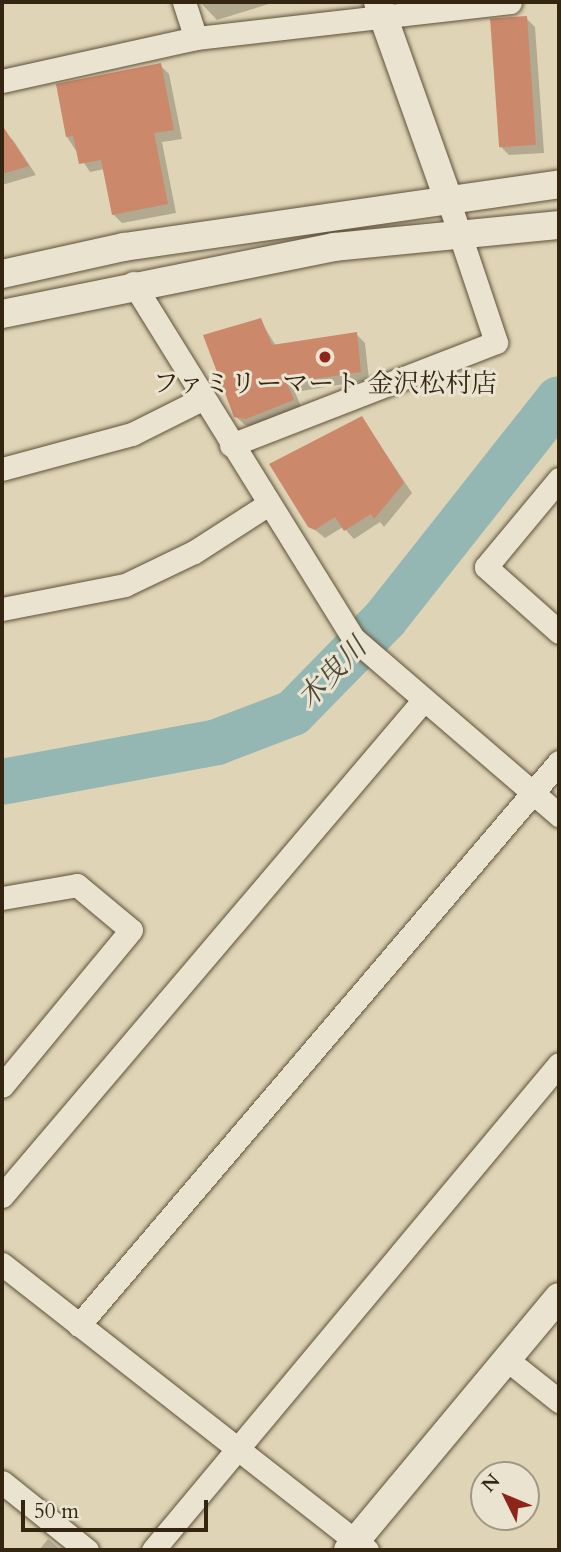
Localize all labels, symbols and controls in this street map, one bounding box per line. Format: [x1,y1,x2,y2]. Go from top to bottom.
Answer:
marker: ファミリーマート 金沢松村店 [317,349,333,365]
place label: ファミリーマート 金沢松村店 [153,368,497,400]
water label: 木曳川 [291,631,373,715]
north arrow [470,1461,540,1531]
text: N [476,1468,506,1498]
scale bar [24,1486,212,1530]
text: 50 m [34,1497,79,1526]

